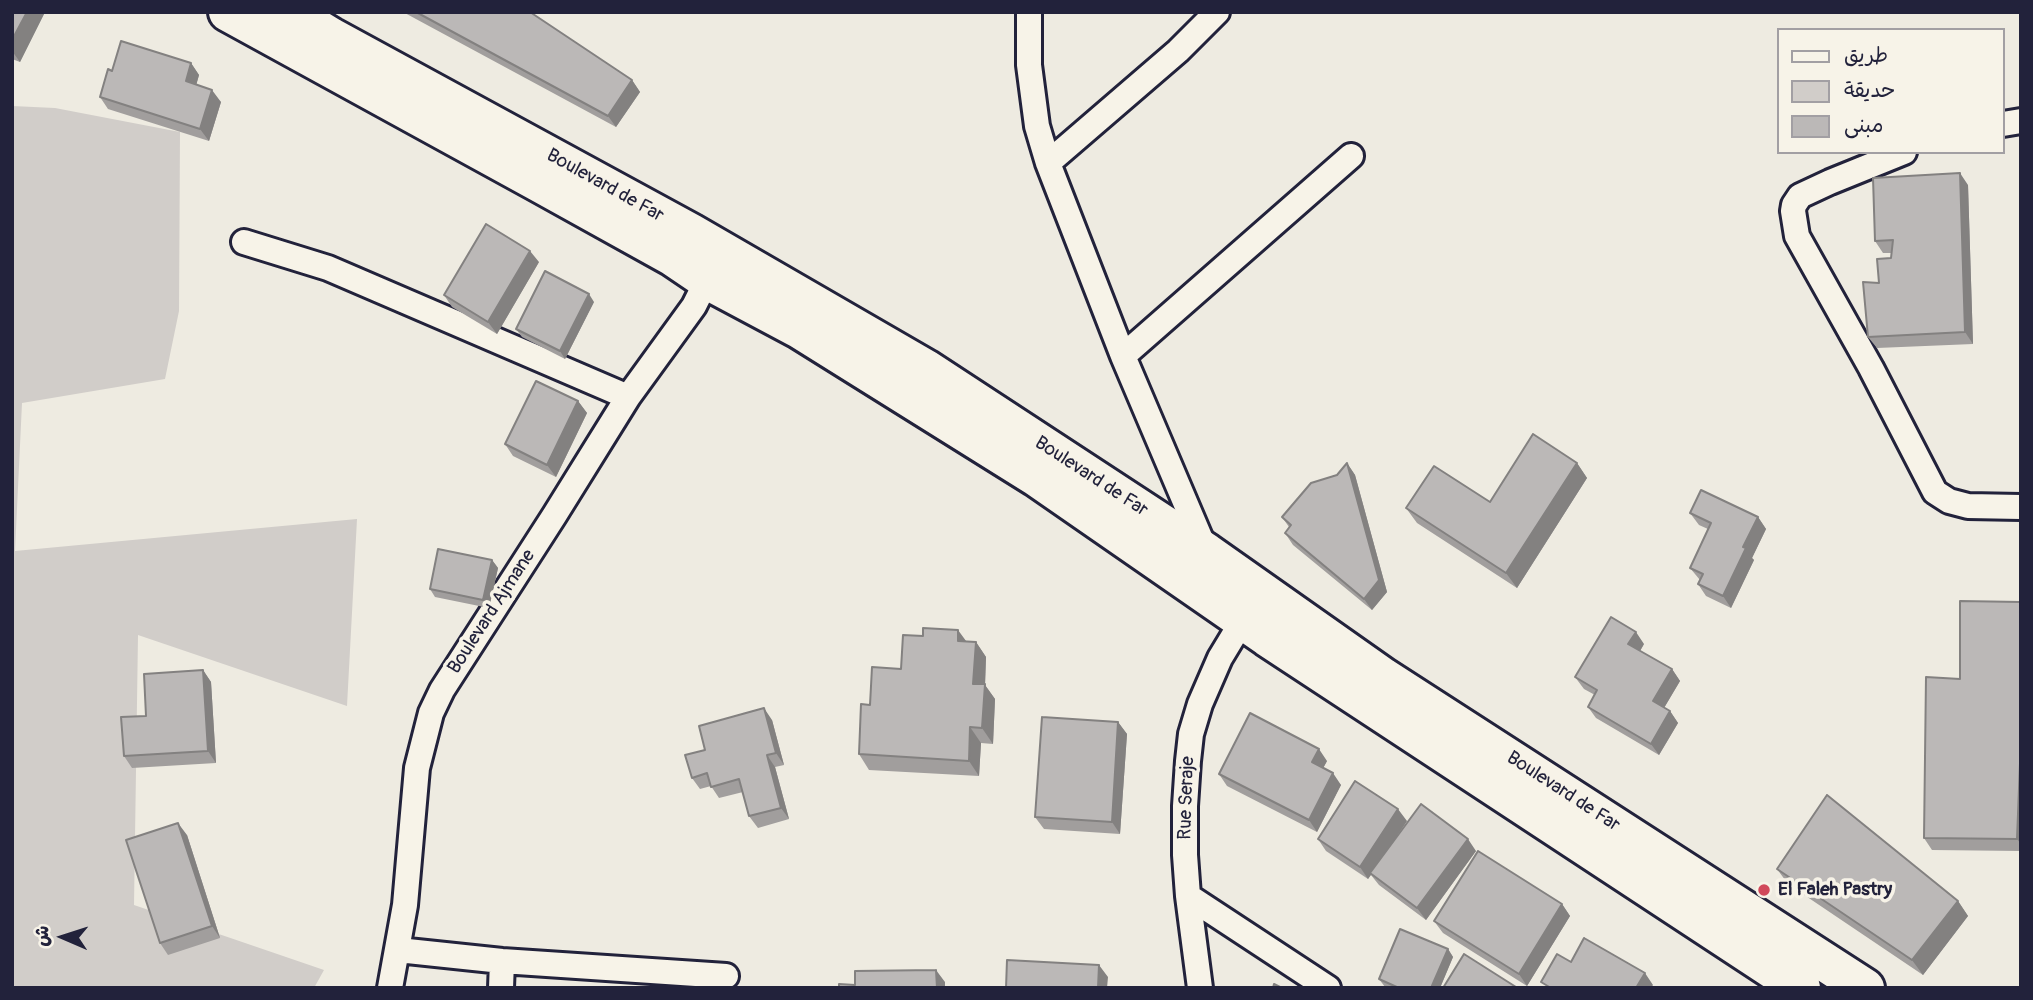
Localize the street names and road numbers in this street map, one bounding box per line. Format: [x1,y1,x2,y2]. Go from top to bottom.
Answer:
street label: Boulevard de Far [542,144,668,228]
street label: Boulevard de Far [1030,432,1152,522]
street label: Boulevard Ajmane [443,546,541,678]
street label: Boulevard de Far [1502,747,1624,837]
street label: Rue Seraje [1174,756,1200,840]

